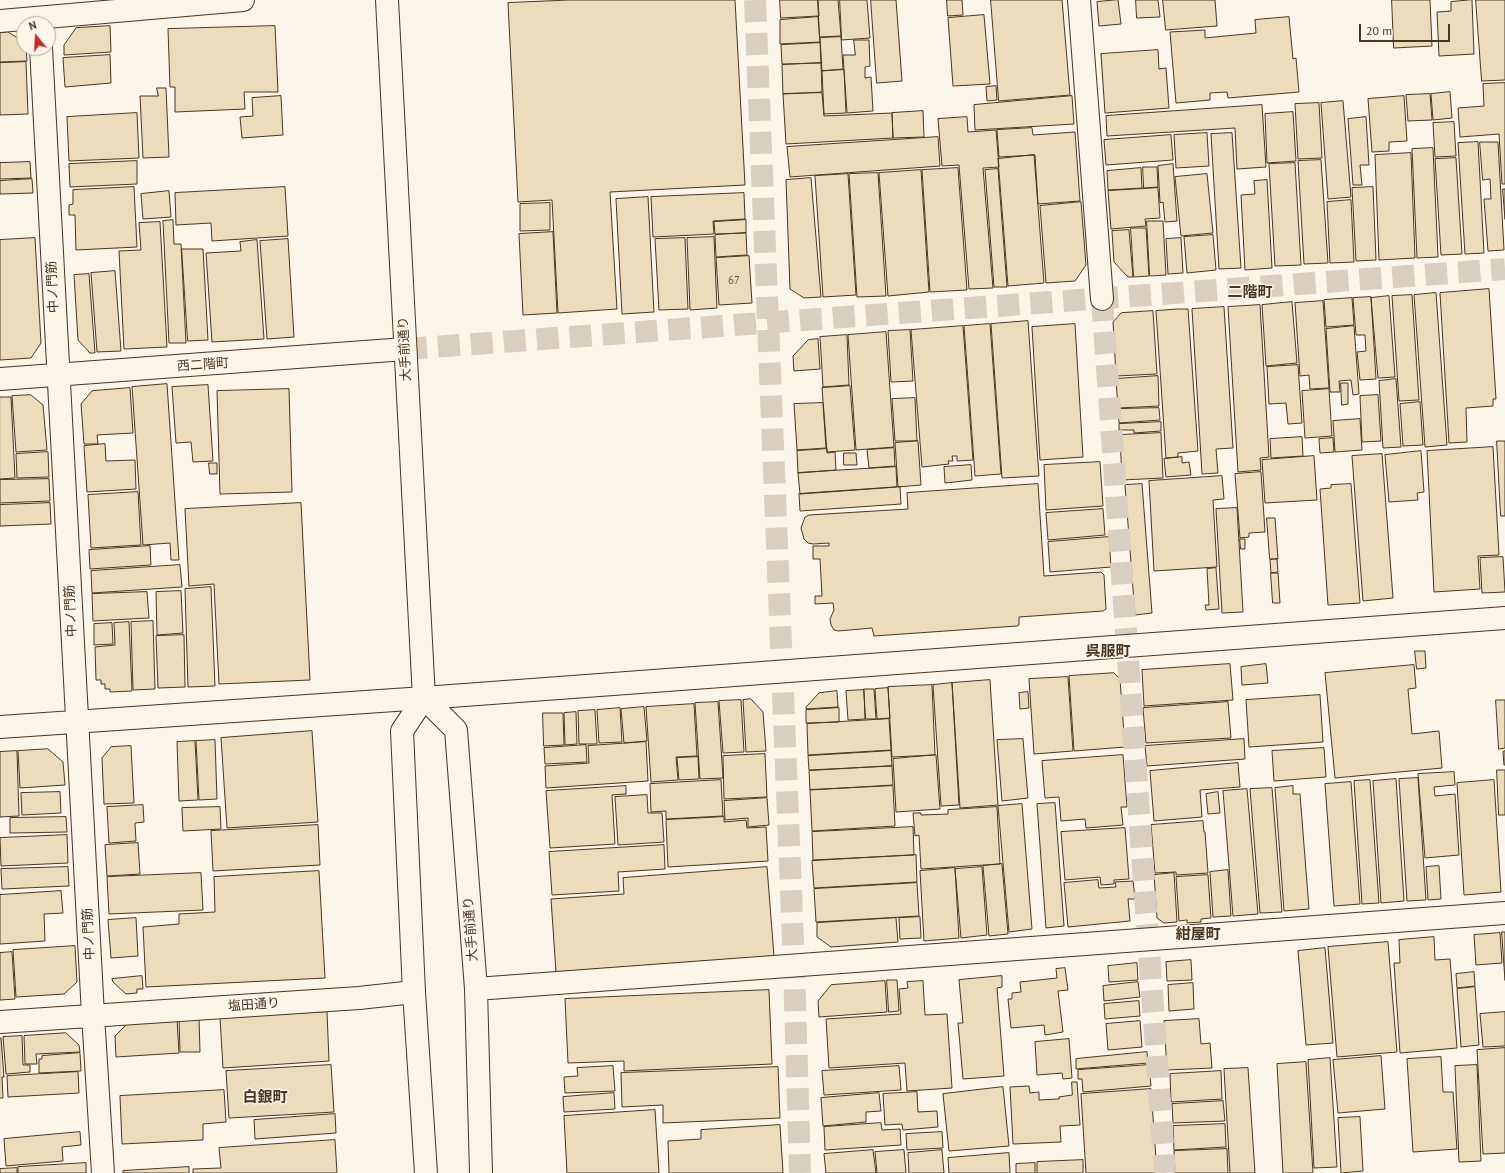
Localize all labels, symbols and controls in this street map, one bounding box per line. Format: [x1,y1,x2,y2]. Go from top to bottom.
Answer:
north arrow [16,16,56,56]
scale bar [1361,16,1452,42]
text: N [27,18,38,33]
text: 20 m [1366,23,1392,38]
street label: 中ノ門筋 [44,261,62,313]
house number: 67 [728,274,740,288]
district label: 二階町 [1228,284,1272,302]
street label: 大手前通り [396,316,414,382]
street label: 西二階町 [177,355,229,375]
street label: 中ノ門筋 [62,585,80,637]
district label: 呉服町 [1086,643,1130,661]
street label: 大手前通り [461,896,481,962]
street label: 中ノ門筋 [80,908,98,960]
district label: 紺屋町 [1176,926,1220,944]
street label: 塩田通り [228,995,280,1015]
district label: 白銀町 [243,1089,287,1107]

